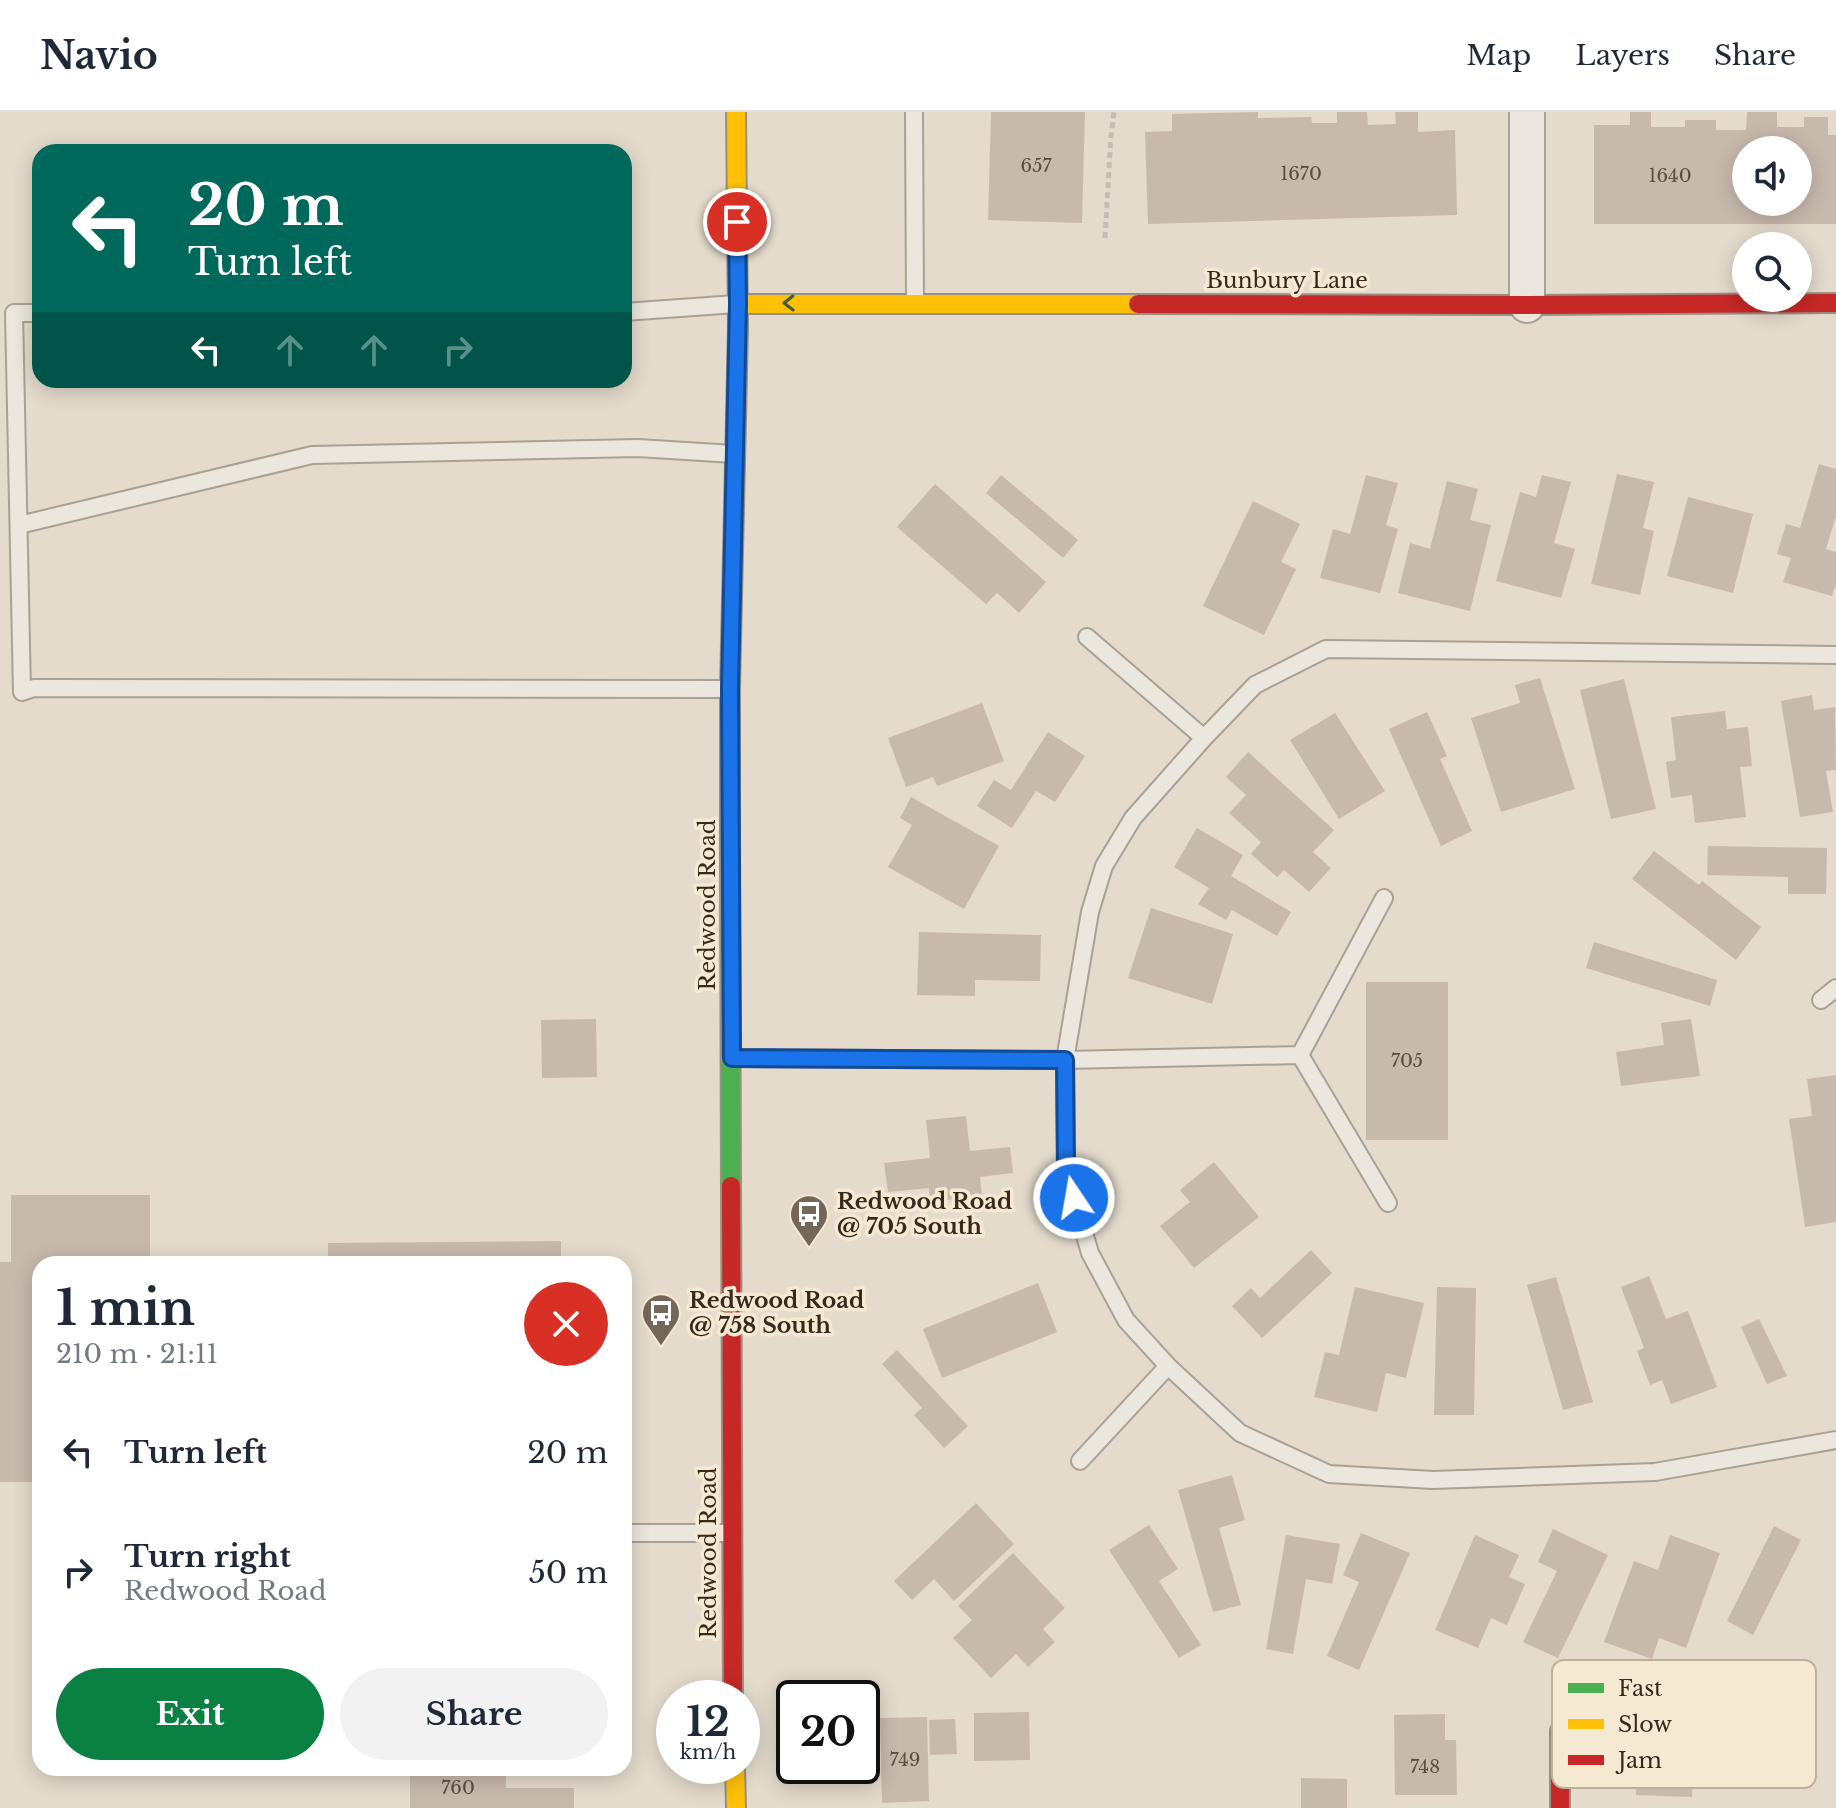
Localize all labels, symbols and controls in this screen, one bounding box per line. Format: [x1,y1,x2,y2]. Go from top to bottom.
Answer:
text: Navio [40,32,158,79]
text: Map [1466,38,1531,73]
text: Layers [1575,38,1670,73]
text: Share [1714,38,1796,73]
map controls [1732,136,1812,312]
button: sound [1732,136,1812,216]
house number: 657 [1021,155,1052,177]
house number: 1670 [1280,163,1322,185]
house number: 1640 [1649,165,1691,187]
text: 20 m [188,171,344,240]
icon: left [56,176,160,280]
pin [703,188,771,256]
icon: arrive [715,200,759,244]
button: search [1732,232,1812,312]
text: Turn left [188,240,352,285]
street label: Bunbury Lane [1206,267,1368,294]
one-way arrow [782,294,795,312]
icon: left [184,328,228,372]
icon: ahead [268,328,312,372]
icon: ahead [352,328,396,372]
icon: right [436,328,480,372]
street label: Redwood Road [694,819,721,991]
house number: 705 [1391,1050,1423,1072]
position arrow [1032,1156,1116,1240]
place label: Redwood Road @ 705 South [837,1188,1012,1240]
bus stop icon: Redwood Road @ 705 South [788,1193,830,1248]
text: 1 min [56,1278,195,1338]
button: close [524,1282,608,1366]
place label: Redwood Road @ 758 South [689,1287,864,1339]
bus stop icon: Redwood Road @ 758 South [640,1292,682,1347]
text: 210 m · 21:11 [56,1338,218,1370]
icon: left [56,1430,100,1474]
text: Turn left [124,1434,267,1471]
text: 20 m [527,1434,608,1471]
street label: Redwood Road [695,1467,722,1639]
text: Turn right [124,1538,291,1575]
icon: right [56,1550,100,1594]
text: 50 m [529,1554,608,1591]
text: Redwood Road [124,1575,327,1607]
legend [1552,1660,1816,1788]
button: Exit [56,1668,324,1760]
button: Share [340,1668,608,1760]
text: Fast [1618,1675,1663,1702]
speed limit sign: 20 [776,1680,880,1784]
text: 12 [686,1697,730,1747]
text: Slow [1618,1711,1672,1738]
text: km/h [680,1740,736,1764]
text: Jam [1615,1747,1662,1774]
house number: 749 [890,1749,920,1771]
house number: 748 [1410,1756,1440,1778]
house number: 760 [441,1777,475,1799]

